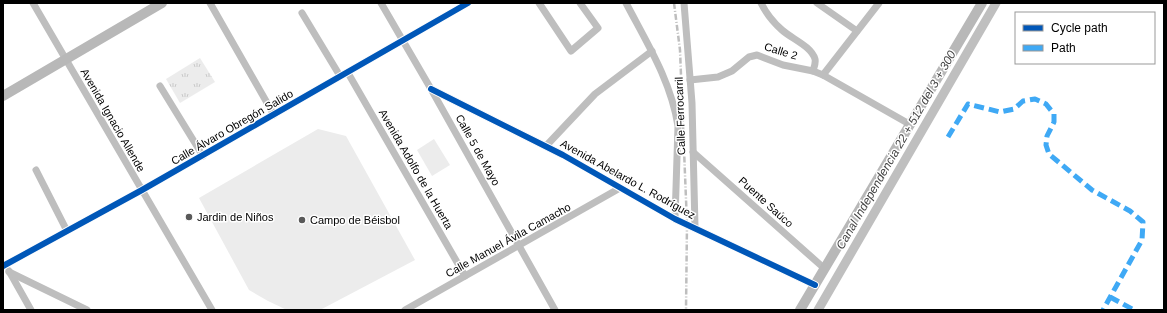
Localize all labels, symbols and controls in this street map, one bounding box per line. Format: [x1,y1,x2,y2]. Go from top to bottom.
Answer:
legend [1015,12,1155,64]
text: Cycle path [1051,21,1108,35]
street label: Calle 2 [763,40,799,62]
text: Path [1051,41,1076,55]
water label: Canal Independencia 22 + 512 del 3 + 300 [833,48,959,252]
street label: Avenida Ignacio Allende [78,66,148,174]
street label: Calle Ferrocarril [673,77,687,155]
street label: Calle Álvaro Obregón Salido [169,87,295,167]
street label: Avenida Adolfo de la Huerta [377,107,456,232]
street label: Calle 5 de Mayo [453,112,503,188]
street label: Avenida Abelardo L. Rodríguez [559,137,697,221]
street label: Puente Saúco [736,174,796,230]
street label: Calle Manuel Ávila Camacho [443,201,573,279]
place label: Jardin de Niños [197,211,274,223]
marker: Jardin de Niños [184,212,194,222]
place label: Campo de Béisbol [310,214,400,226]
marker: Campo de Béisbol [297,215,307,225]

